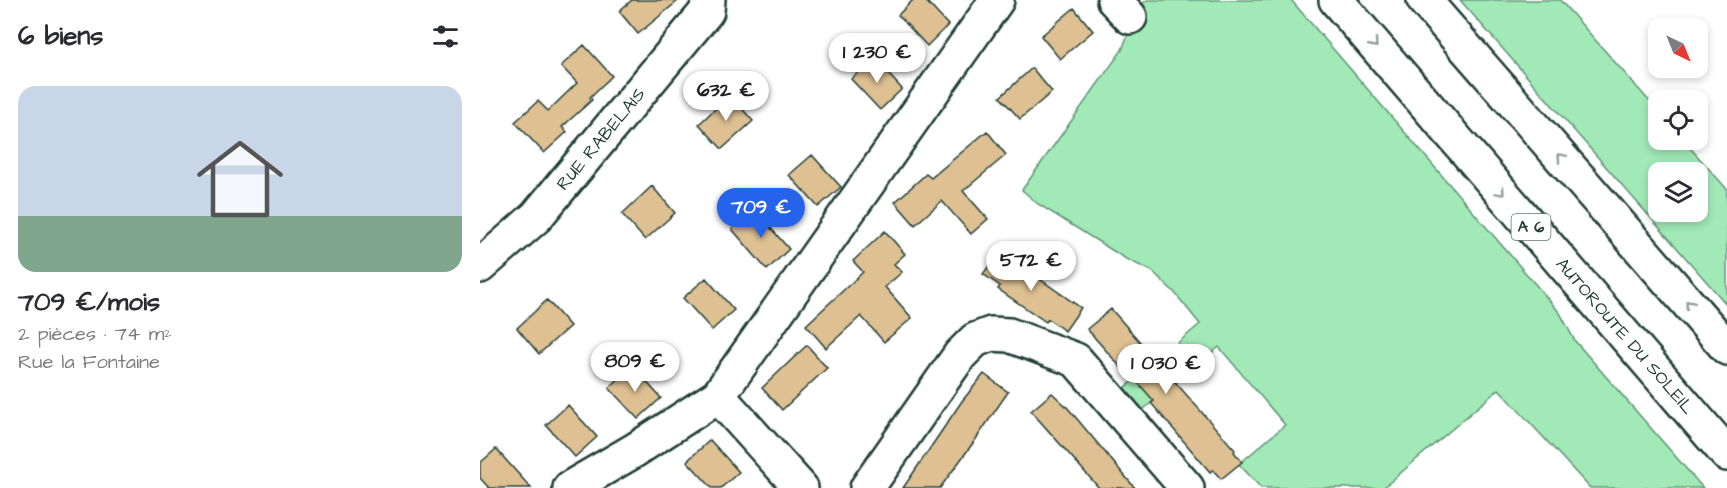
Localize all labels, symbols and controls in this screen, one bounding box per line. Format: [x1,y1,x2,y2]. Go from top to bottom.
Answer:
text: 6 biens [18,18,103,54]
north arrow [1648,18,1708,78]
map controls [1648,18,1708,222]
icon: filters [429,20,462,53]
pin: 1 230 € [822,33,932,84]
one-way arrow [1367,37,1378,48]
text: 1 230 € [843,38,911,66]
pin: 632 € [684,71,768,122]
text: 632 € [697,76,755,104]
street label: RUE RABELAIS [551,82,651,196]
button: locate [1648,90,1708,150]
icon: home [186,125,294,233]
one-way arrow [1557,153,1568,164]
button: layers [1648,162,1708,222]
one-way arrow [1494,185,1505,196]
pin: 709 € [719,188,803,239]
text: 709 € [731,193,791,221]
road number: A 6 [1512,214,1550,240]
pin: 572 € [989,241,1073,292]
text: 572 € [1000,246,1062,274]
street label: AUTOROUTE DU SOLEIL [1550,252,1700,420]
text: 709 €/mois [18,284,160,320]
one-way arrow [1685,300,1696,311]
text: 2 pièces · 74 m² [18,320,172,348]
pin: 809 € [593,342,677,393]
pin: 1 030 € [1111,344,1221,395]
text: 809 € [605,347,665,375]
text: Rue la Fontaine [18,348,160,376]
text: 1 030 € [1131,349,1201,377]

